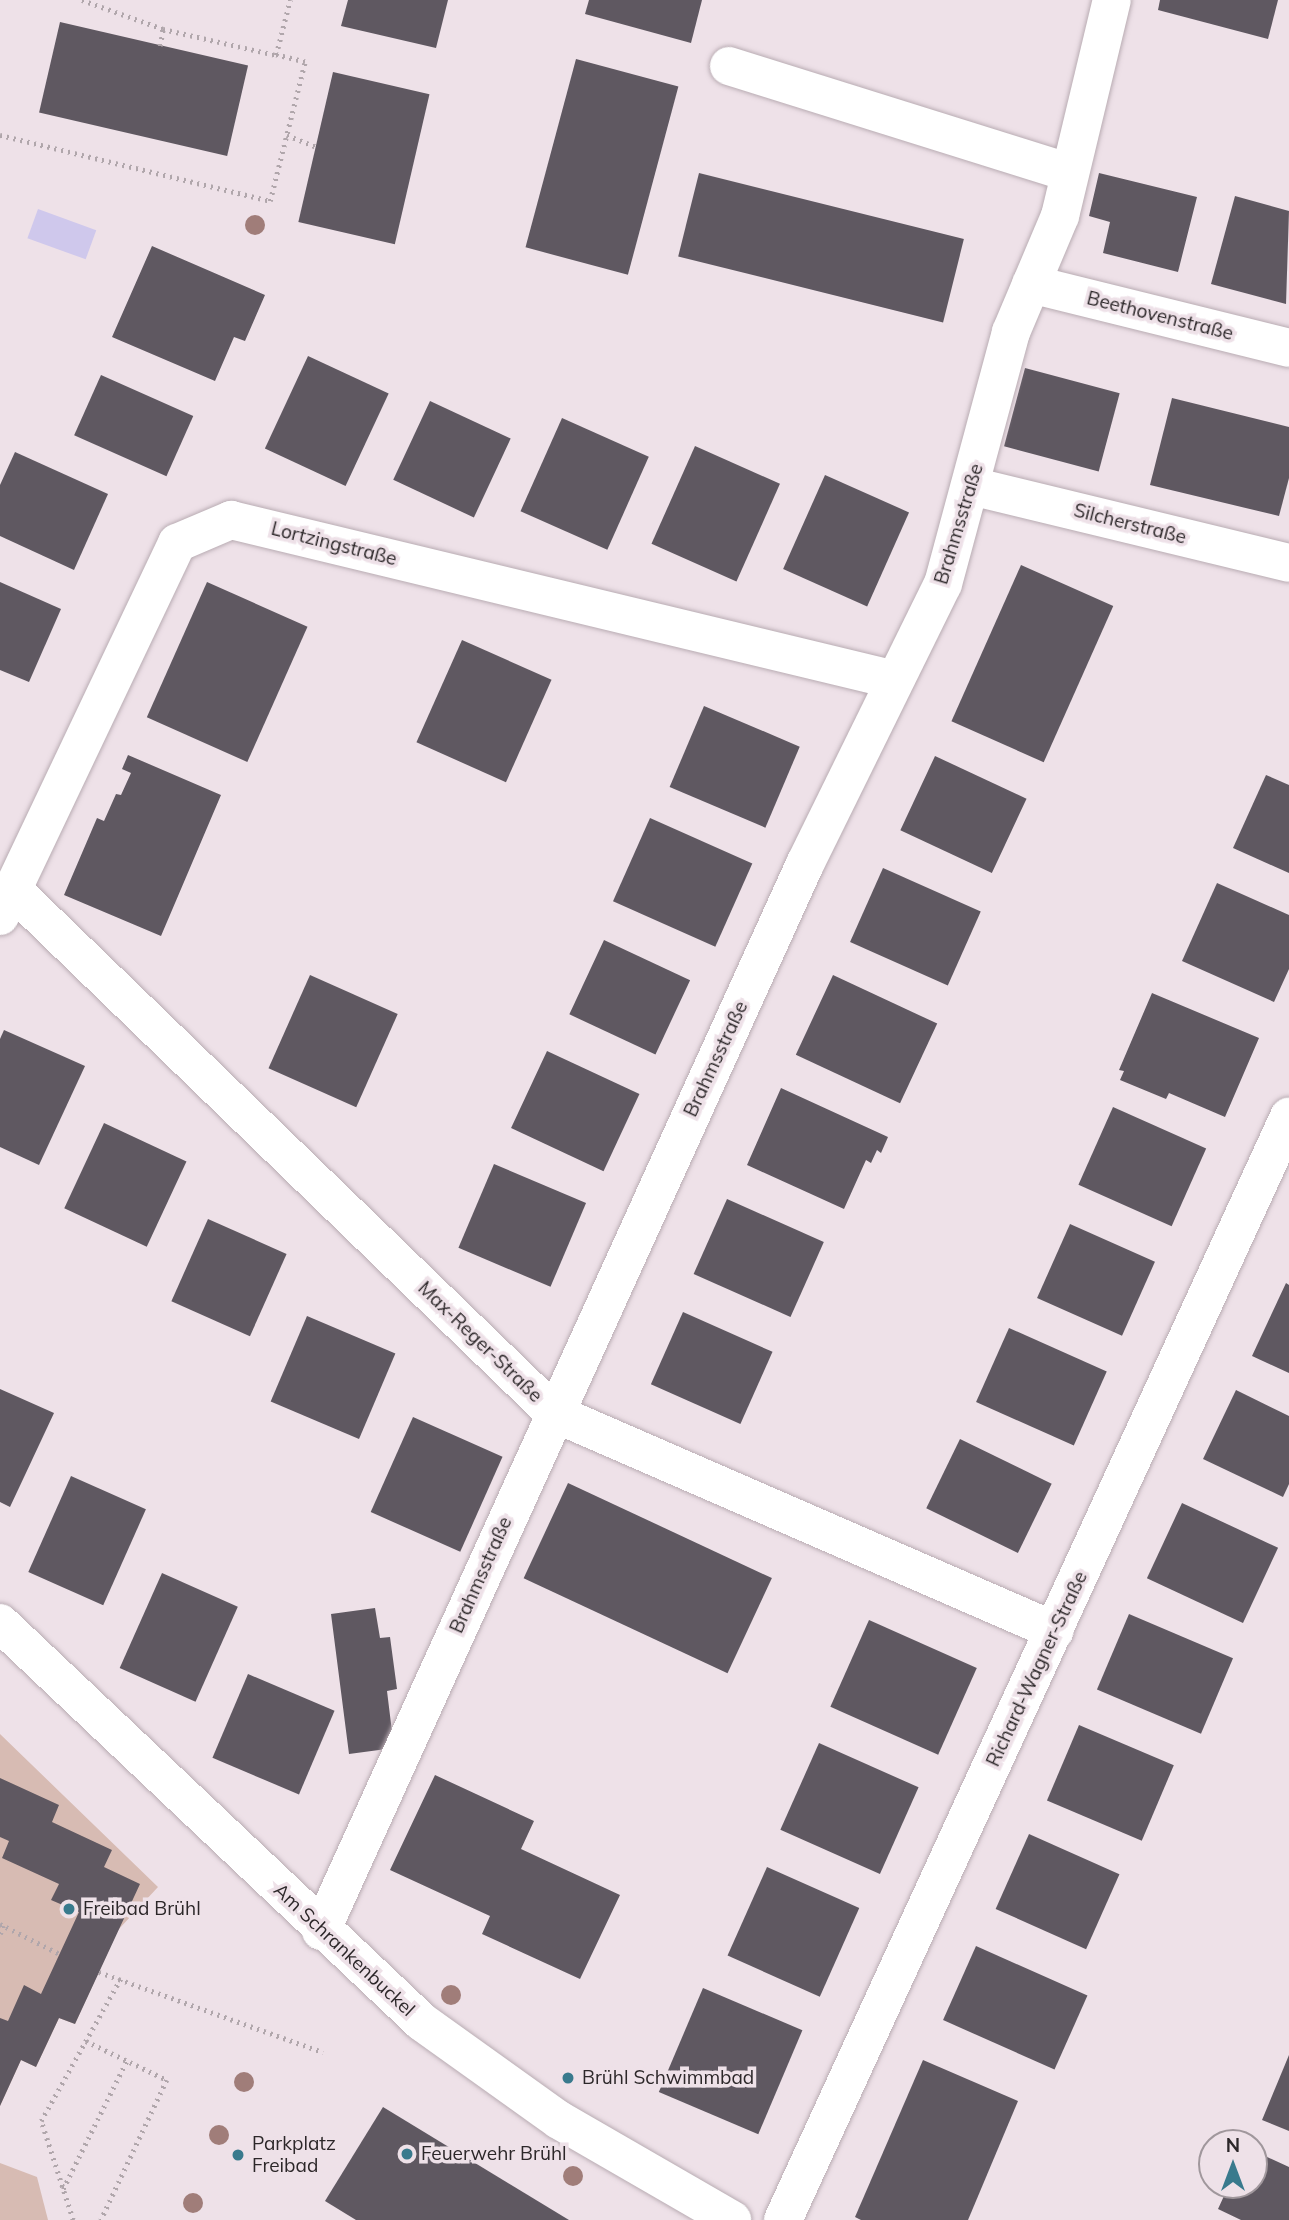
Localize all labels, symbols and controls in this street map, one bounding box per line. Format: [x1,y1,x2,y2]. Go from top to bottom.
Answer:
street label: Beethovenstraße [1084,287,1236,345]
street label: Brahmsstraße [930,461,988,587]
street label: Silcherstraße [1071,499,1189,549]
street label: Lortzingstraße [269,517,399,571]
street label: Brahmsstraße [679,998,753,1120]
street label: Max-Reger-Straße [413,1277,547,1407]
street label: Brahmsstraße [445,1513,517,1637]
street label: Richard-Wagner-Straße [982,1568,1092,1770]
street label: Am Schrankenbuckel [269,1879,419,2021]
place label: Freibad Brühl [83,1898,201,1920]
marker: Freibad Brühl [61,1901,77,1917]
place label: Brühl Schwimmbad [582,2067,754,2089]
marker: Brühl Schwimmbad [560,2070,576,2086]
north arrow [1198,2129,1268,2199]
place label: Parkplatz Freibad [252,2133,336,2177]
text: N [1226,2133,1240,2157]
place label: Feuerwehr Brühl [421,2143,567,2165]
marker: Feuerwehr Brühl [399,2146,415,2162]
marker: Parkplatz Freibad [230,2147,246,2163]

